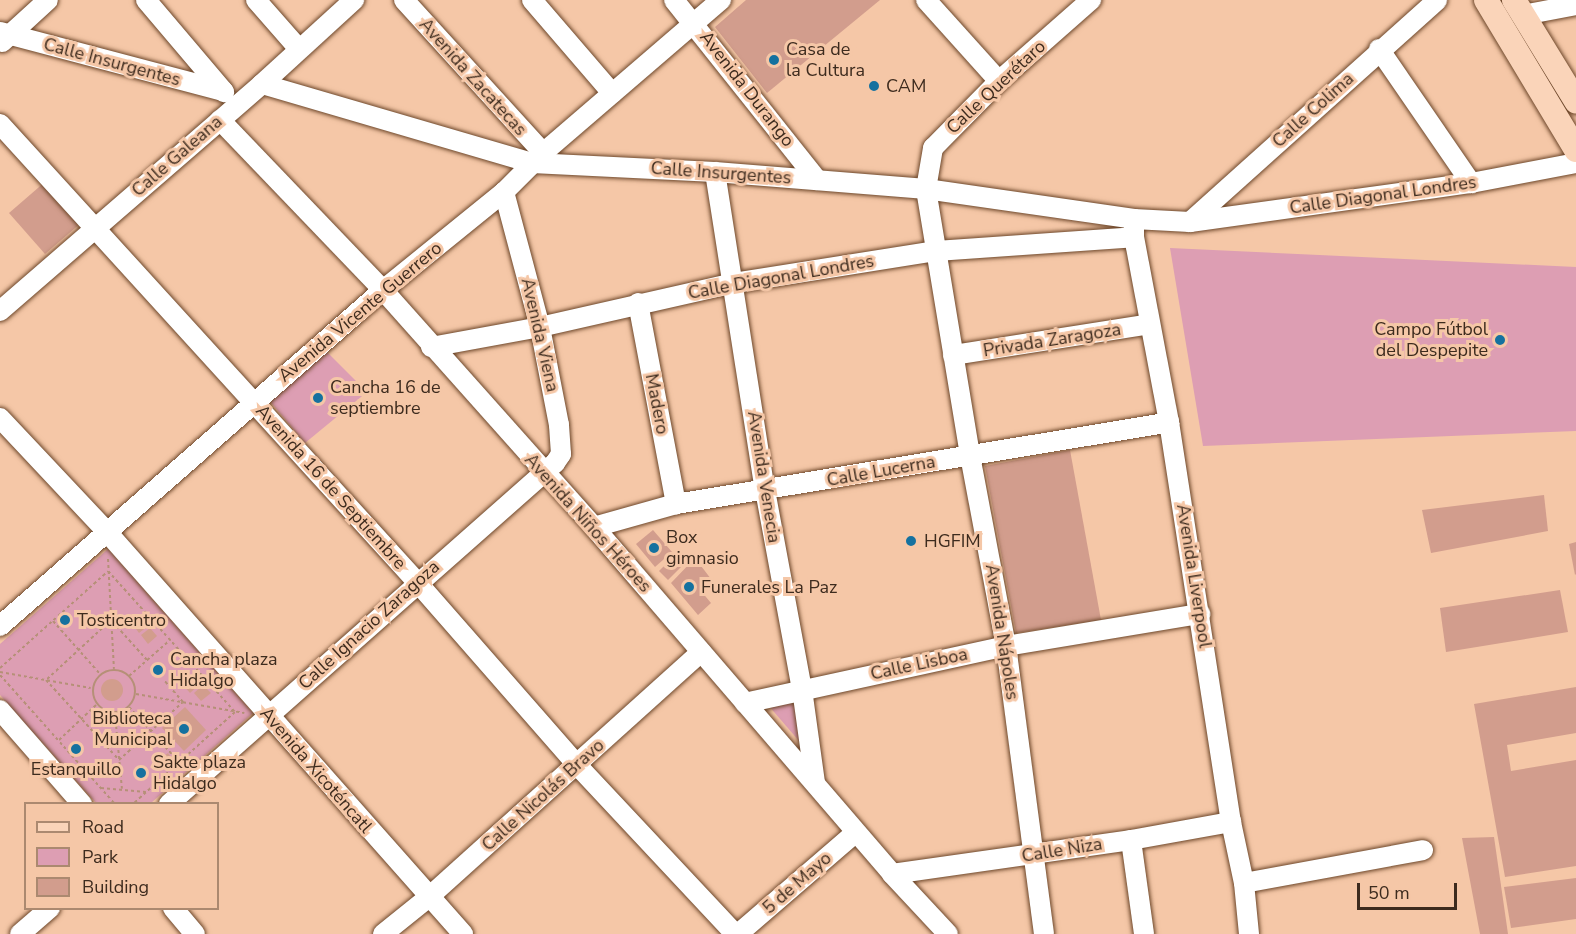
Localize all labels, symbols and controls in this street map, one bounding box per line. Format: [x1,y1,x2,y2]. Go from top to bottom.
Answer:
street label: Avenida Zacatecas [415,14,531,140]
street label: Avenida Durango [695,27,799,151]
street label: Calle Insurgentes [41,33,183,91]
street label: Calle Querétaro [942,36,1050,138]
place label: Casa de la Cultura [786,39,865,82]
marker: Casa de la Cultura [767,53,781,67]
street label: Calle Colima [1268,68,1358,152]
place label: CAM [886,75,926,97]
marker: CAM [867,79,881,93]
street label: Calle Galeana [127,111,227,201]
street label: Calle Insurgentes [650,157,792,189]
street label: Calle Diagonal Londres [1288,171,1478,219]
street label: Avenida Vicente Guerrero [274,237,446,387]
street label: Calle Diagonal Londres [686,250,876,304]
street label: Avenida Viena [516,276,564,394]
street label: Privada Zaragoza [982,318,1122,362]
place label: Campo Fútbol del Despepite [1374,319,1488,362]
marker: Campo Fútbol del Despepite [1493,333,1507,347]
street label: Madero [641,372,673,436]
place label: Cancha 16 de septiembre [330,377,441,420]
marker: Cancha 16 de septiembre [311,391,325,405]
street label: Avenida 16 de Septiembre [251,400,411,574]
street label: Avenida Venecia [743,410,785,544]
street label: Avenida Niños Héroes [520,449,656,597]
street label: Calle Lucerna [825,451,937,491]
street label: Avenida Liverpool [1172,503,1216,649]
place label: Box gimnasio [666,527,739,570]
place label: HGFIM [924,530,981,552]
marker: HGFIM [902,532,920,550]
marker: Box gimnasio [647,541,661,555]
street label: Calle Ignacio Zaragoza [294,556,444,694]
street label: Avenida Nápoles [981,563,1023,701]
place label: Funerales La Paz [701,576,837,598]
marker: Funerales La Paz [682,580,696,594]
place label: Tosticentro [77,609,166,631]
marker: Tosticentro [58,613,72,627]
street label: Calle Lisboa [868,643,970,685]
place label: Cancha plaza Hidalgo [170,649,277,692]
marker: Cancha plaza Hidalgo [151,663,165,677]
street label: Avenida Xicoténcatl [255,703,377,837]
place label: Biblioteca Municipal [92,708,172,750]
marker: Biblioteca Municipal [177,722,191,736]
street label: Calle Nicolás Bravo [477,734,609,856]
marker: Estanquillo [69,742,83,756]
place label: Sakte plaza Hidalgo [153,752,246,795]
place label: Estanquillo [31,758,121,780]
marker: Sakte plaza Hidalgo [134,766,148,780]
legend [24,802,219,910]
text: Road [82,815,124,839]
street label: Calle Niza [1020,833,1104,867]
text: Park [82,845,118,869]
street label: 5 de Mayo [758,847,836,919]
scale bar [1360,871,1460,909]
text: Building [82,875,149,899]
text: 50 m [1368,881,1410,905]

